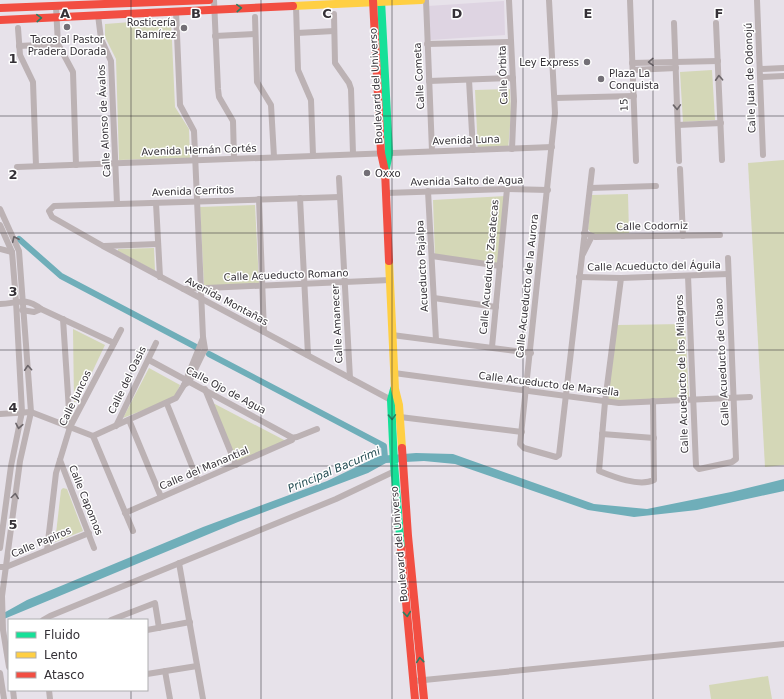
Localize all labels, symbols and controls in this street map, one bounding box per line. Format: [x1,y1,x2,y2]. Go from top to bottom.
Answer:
one-way arrow [236,4,242,13]
text: A [60,6,70,21]
text: B [191,6,201,21]
text: C [322,6,332,21]
text: D [452,6,463,21]
text: E [584,6,592,21]
text: F [715,6,723,21]
one-way arrow [36,14,42,22]
place label: Rosticería Ramírez [127,17,176,40]
marker: Tacos al Pastor Pradera Dorada [62,22,72,32]
marker: Rosticería Ramírez [179,23,189,33]
street label: Calle Juan de Odonojú [743,23,757,133]
street label: Boulevard del Universo [367,28,385,144]
place label: Tacos al Pastor Pradera Dorada [28,34,106,57]
street label: Calle Cometa [412,42,426,110]
street label: Calle Órbita [495,45,510,105]
text: 1 [8,51,18,66]
place label: Ley Express [519,57,579,68]
marker: Ley Express [582,57,592,67]
one-way arrow [648,58,654,67]
street label: Calle Alonso de Ávalos [95,64,112,178]
place label: Plaza La Conquista [609,68,659,91]
marker: Plaza La Conquista [596,74,606,84]
one-way arrow [714,75,723,81]
street label: 15 [618,98,630,112]
one-way arrow [673,104,681,110]
street label: Avenida Luna [432,133,500,147]
street label: Avenida Hernán Cortés [141,142,257,158]
text: 2 [8,167,18,182]
marker: Oxxo [362,168,372,178]
place label: Oxxo [375,168,401,179]
street label: Avenida Salto de Agua [410,175,524,187]
street label: Avenida Cerritos [152,184,234,198]
street label: Calle Acueducto Zacatecas [478,199,500,335]
street label: Calle Acueducto de la Aurora [514,213,540,359]
street label: Acueducto Pajalpa [414,220,430,312]
street label: Calle Codorniz [616,220,688,232]
one-way arrow [12,236,20,244]
street label: Calle Acueducto del Águila [587,258,721,273]
street label: Calle Acueducto Romano [223,267,349,283]
street label: Avenida Montañas [184,275,270,327]
street label: Calle Amanecer [329,283,345,364]
text: 3 [8,284,18,299]
street label: Calle Acueducto de los Milagros [674,294,690,454]
street label: Calle Acueducto de Cibao [713,298,731,426]
street label: Calle del Oasis [106,344,148,416]
street label: Calle Ojo de Agua [184,364,268,416]
one-way arrow [24,365,33,371]
street label: Calle Juncos [57,368,93,428]
street label: Calle Acueducto de Marsella [478,370,620,398]
text: 4 [8,400,18,415]
one-way arrow [388,414,396,420]
one-way arrow [16,423,24,429]
street label: Calle del Manantial [158,444,250,492]
water label: Principal Bacurimi [286,445,382,495]
street label: Calle Capomos [67,463,105,537]
street label: Boulevard del Universo [388,486,410,602]
one-way arrow [10,493,19,500]
text: 5 [8,517,18,532]
street label: Calle Papiros [9,524,73,560]
one-way arrow [402,611,411,617]
legend [8,619,148,691]
text: Fluido [44,628,80,642]
text: Lento [44,648,78,662]
one-way arrow [416,657,425,663]
text: Atasco [44,668,84,682]

